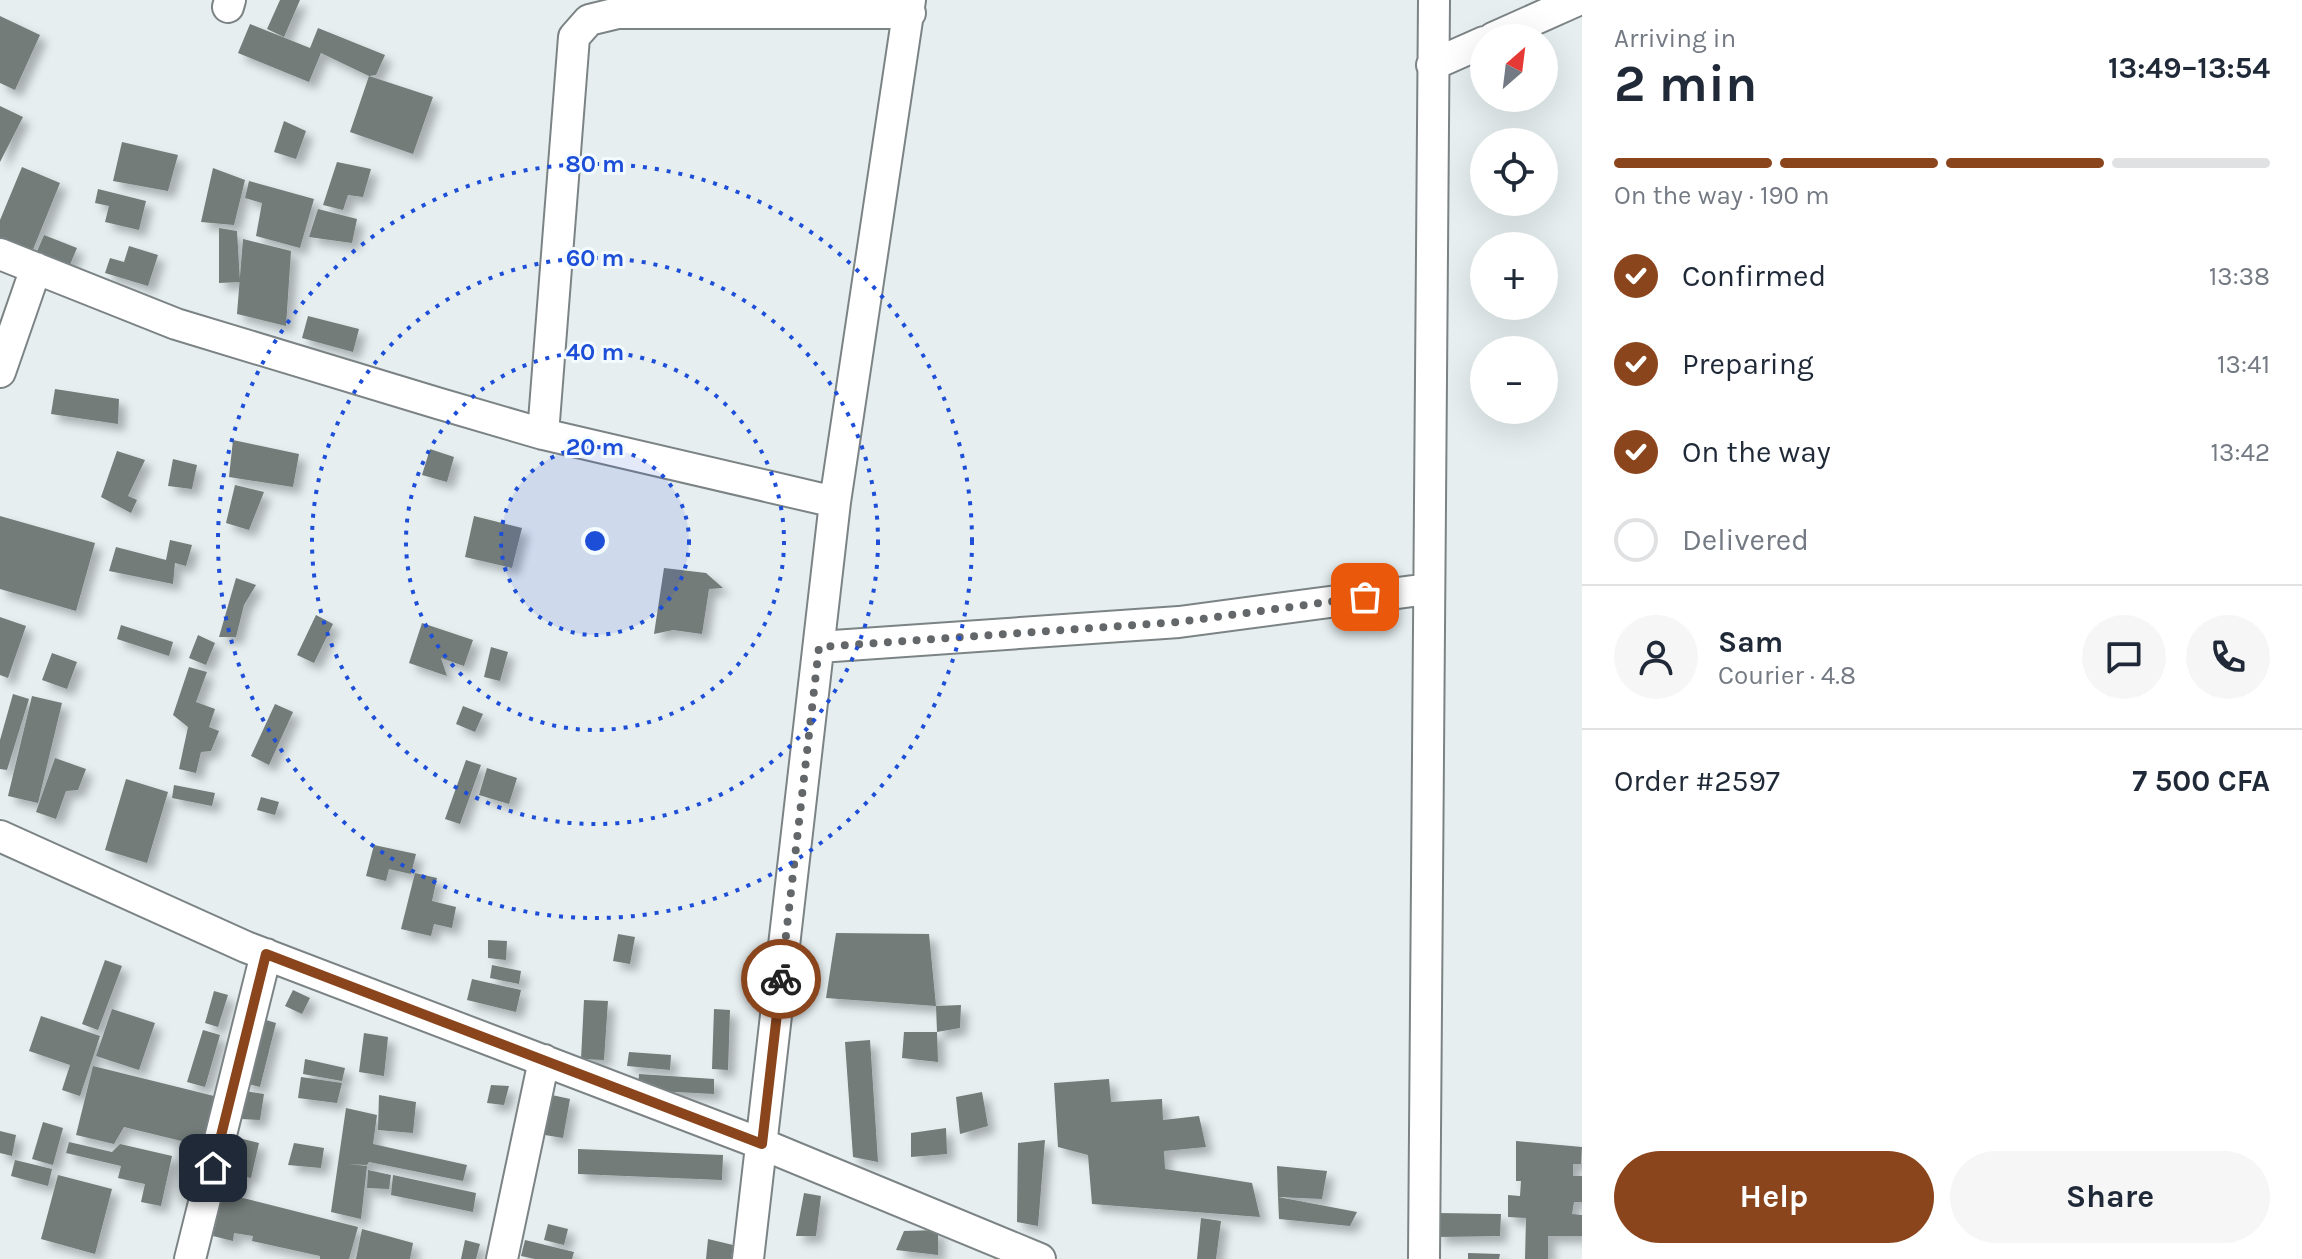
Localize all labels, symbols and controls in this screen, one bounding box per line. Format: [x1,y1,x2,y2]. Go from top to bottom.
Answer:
text: Arriving in [1614,23,1736,54]
north arrow [1470,24,1558,112]
map controls [1470,24,1558,424]
text: 13:49–13:54 [2108,50,2270,86]
text: 2 min [1614,53,1757,114]
button: locate [1470,128,1558,216]
text: 80 m [565,150,625,178]
text: On the way · 190 m [1614,180,1830,211]
button: + [1470,232,1558,320]
text: 60 m [566,244,624,272]
icon: check [1614,254,1658,298]
text: Confirmed [1682,258,1826,294]
text: 13:38 [2209,261,2270,292]
button: − [1470,336,1558,424]
text: 40 m [566,338,624,366]
icon: check [1614,342,1658,386]
text: Preparing [1682,346,1814,382]
text: 13:41 [2217,349,2270,380]
icon: check [1614,430,1658,474]
text: 20 m [566,433,624,461]
text: On the way [1682,434,1831,470]
text: 13:42 [2210,437,2270,468]
text: Delivered [1682,522,1809,558]
centre of rings [581,527,609,555]
pin [1331,563,1399,631]
icon: bag [1343,575,1387,619]
button: person [1614,615,1698,699]
button: chat [2082,615,2166,699]
button: phone [2186,615,2270,699]
text: Sam [1718,624,1783,660]
text: Courier · 4.8 [1718,660,1856,691]
text: Order #2597 [1614,763,1780,799]
text: 7 500 CFA [2132,763,2270,799]
courier [741,939,821,1019]
icon: bike [759,957,803,1001]
pin [179,1134,247,1202]
icon: home [191,1146,235,1190]
button: Help [1614,1151,1934,1243]
button: Share [1950,1151,2270,1243]

